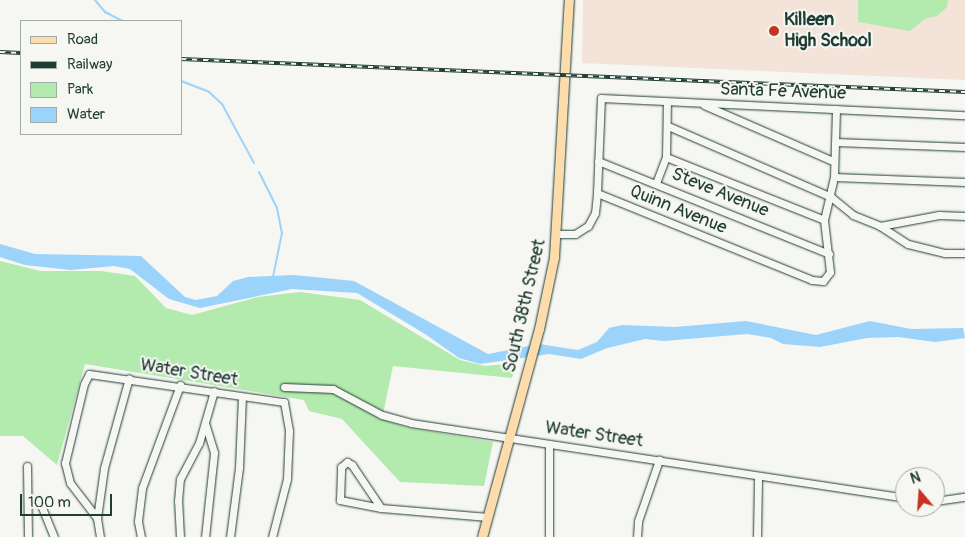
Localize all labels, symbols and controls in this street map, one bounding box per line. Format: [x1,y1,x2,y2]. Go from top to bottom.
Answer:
place label: Killeen High School [784,10,872,52]
legend [20,20,182,135]
marker: Killeen High School [768,25,780,37]
text: Road [67,30,98,49]
text: Railway [67,55,112,74]
street label: Santa Fe Avenue [720,79,846,105]
text: Park [67,80,93,99]
text: Water [67,105,105,124]
street label: Steve Avenue [668,164,772,222]
street label: Quinn Avenue [626,181,730,239]
street label: South 38th Street [499,237,551,375]
street label: Water Street [139,355,239,391]
street label: Water Street [544,417,644,453]
north arrow [895,467,945,517]
text: N [908,469,923,488]
scale bar [22,484,115,516]
text: 100 m [28,493,71,512]

